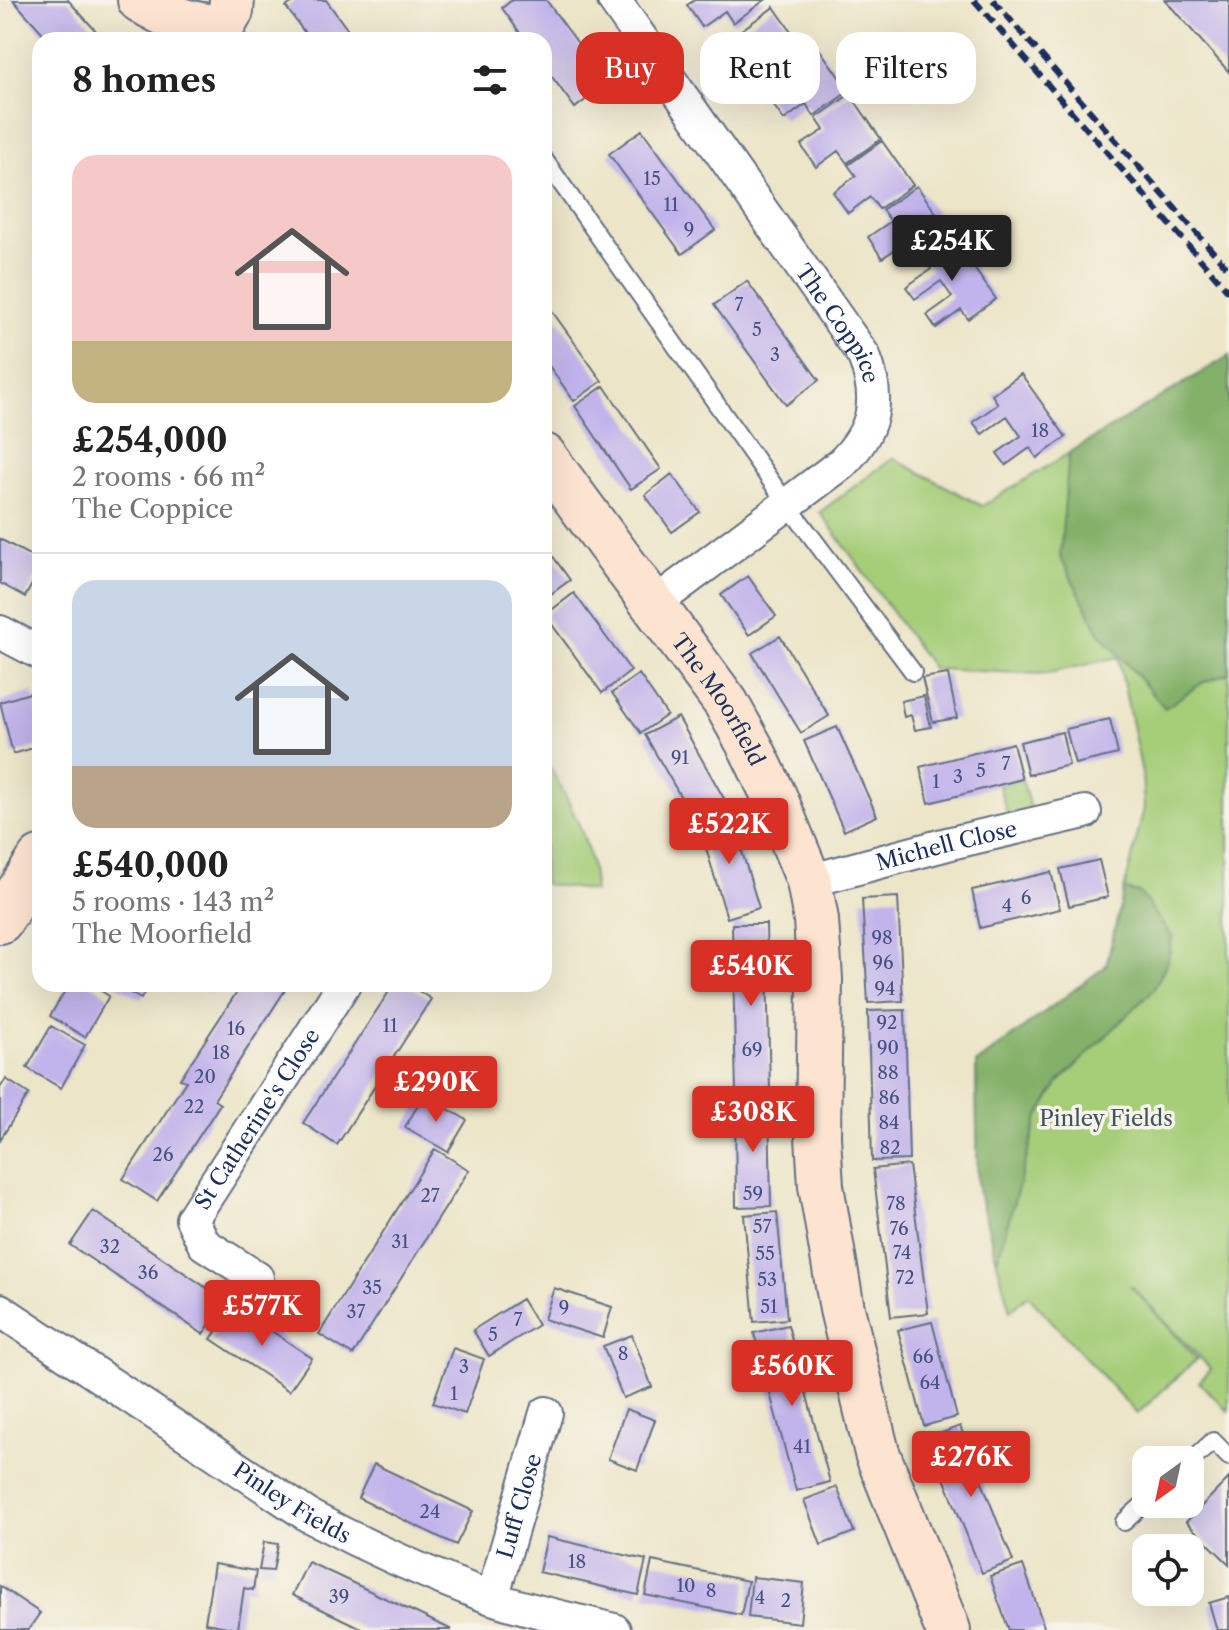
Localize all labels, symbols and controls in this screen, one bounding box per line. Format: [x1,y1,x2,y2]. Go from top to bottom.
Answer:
chip: Buy [576,32,684,104]
chip: Rent [700,32,820,104]
chip: Filters [836,32,976,104]
icon: filters [468,58,512,102]
text: 8 homes [72,59,216,101]
house number: 15 [643,168,661,190]
house number: 11 [663,194,679,216]
icon: home [220,207,364,351]
pin: £254K [896,215,1008,283]
house number: 9 [684,219,694,241]
text: £254K [910,225,994,257]
street label: The Coppice [790,259,884,386]
house number: 7 [735,294,744,316]
house number: 5 [752,319,762,341]
house number: 3 [770,344,780,366]
text: £254,000 [72,419,228,461]
house number: 18 [1031,420,1049,442]
text: 2 rooms · 66 m² [72,461,265,493]
text: The Coppice [72,493,233,525]
street label: The Moorfield [665,628,771,770]
icon: home [220,632,364,776]
house number: 91 [671,747,689,769]
house number: 7 [1002,753,1011,775]
house number: 5 [976,760,986,782]
house number: 3 [953,766,963,788]
house number: 1 [932,771,940,793]
pin: £522K [673,798,785,866]
text: £522K [687,808,771,840]
street label: Michell Close [873,815,1020,876]
text: £540,000 [72,844,229,886]
text: 5 rooms · 143 m² [72,886,274,918]
house number: 6 [1021,887,1031,909]
house number: 4 [1002,895,1012,917]
text: The Moorfield [72,918,252,950]
house number: 98 [871,927,893,949]
pin: £540K [695,940,807,1008]
text: £540K [709,950,793,982]
house number: 96 [872,952,894,974]
house number: 94 [875,978,895,1000]
house number: 92 [877,1012,897,1034]
house number: 11 [382,1015,398,1037]
house number: 16 [227,1018,245,1040]
street label: St Catherine's Close [189,1024,326,1215]
house number: 90 [877,1037,899,1059]
house number: 69 [741,1039,763,1061]
house number: 18 [212,1042,230,1064]
pin: £290K [380,1056,492,1124]
house number: 88 [877,1062,899,1084]
house number: 20 [194,1066,216,1088]
text: £290K [393,1066,479,1098]
pin: £308K [697,1086,809,1154]
house number: 86 [878,1087,900,1109]
house number: 22 [184,1096,204,1118]
text: £308K [710,1096,796,1128]
park label: Pinley Fields [1039,1105,1173,1132]
house number: 84 [878,1112,900,1134]
house number: 82 [879,1137,901,1159]
house number: 26 [153,1144,173,1166]
house number: 59 [743,1183,763,1205]
house number: 27 [420,1185,440,1207]
house number: 78 [886,1193,906,1215]
house number: 57 [753,1216,771,1238]
house number: 76 [889,1218,909,1240]
house number: 31 [391,1231,409,1253]
house number: 32 [100,1236,120,1258]
house number: 74 [893,1242,911,1264]
house number: 55 [755,1243,775,1265]
house number: 36 [138,1262,158,1284]
house number: 72 [895,1267,915,1289]
house number: 53 [757,1269,777,1291]
house number: 35 [362,1277,382,1299]
pin: £577K [206,1280,318,1348]
text: £577K [222,1290,302,1322]
house number: 51 [760,1296,778,1318]
house number: 9 [559,1297,569,1319]
house number: 37 [347,1301,366,1323]
house number: 7 [514,1309,523,1331]
house number: 5 [488,1324,498,1346]
pin: £560K [736,1340,848,1408]
house number: 8 [618,1343,628,1365]
house number: 66 [912,1346,934,1368]
text: £560K [750,1350,834,1382]
house number: 3 [459,1356,469,1378]
house number: 64 [920,1372,940,1394]
house number: 1 [450,1383,458,1405]
pin: £276K [915,1431,1027,1499]
house number: 41 [793,1436,811,1458]
text: £276K [930,1441,1012,1473]
north arrow [1132,1446,1204,1518]
map controls [1132,1446,1204,1606]
street label: Luff Close [491,1450,547,1562]
street label: Pinley Fields [228,1456,355,1549]
house number: 24 [420,1501,440,1523]
button: locate [1132,1534,1204,1606]
house number: 18 [568,1551,586,1573]
house number: 10 [677,1575,695,1597]
house number: 8 [706,1580,716,1602]
house number: 39 [329,1586,349,1608]
house number: 4 [755,1587,765,1609]
house number: 2 [781,1590,791,1612]

